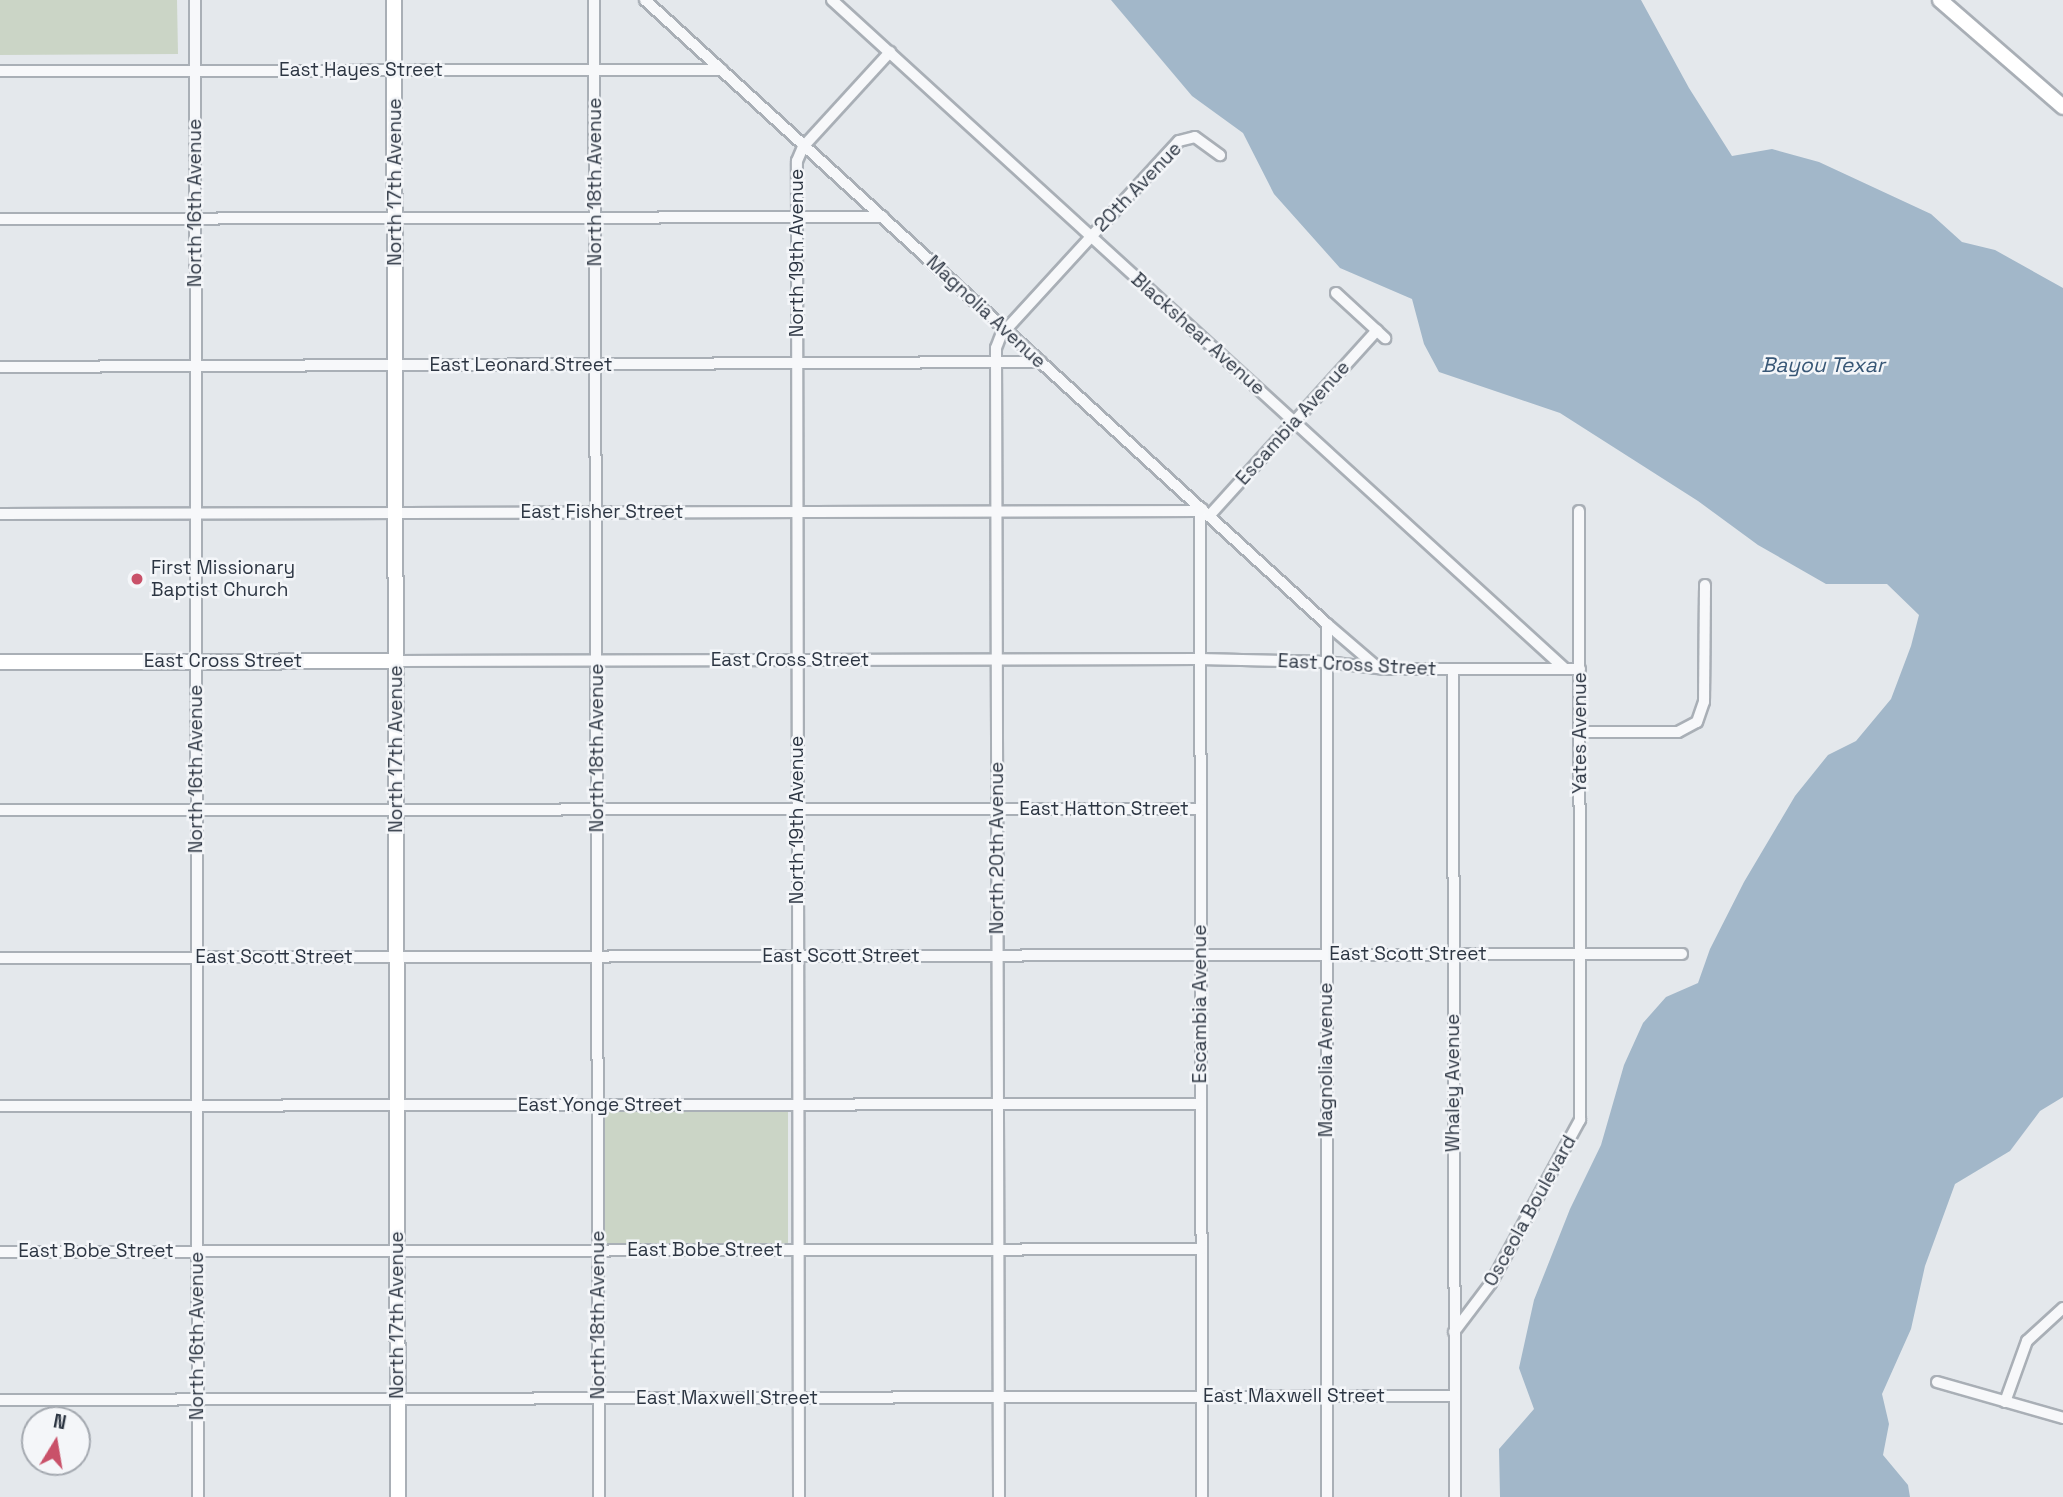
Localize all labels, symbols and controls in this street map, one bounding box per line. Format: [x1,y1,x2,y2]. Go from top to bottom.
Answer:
street label: East Hayes Street [279,59,443,81]
street label: North 17th Avenue [384,98,406,266]
street label: North 18th Avenue [584,98,606,266]
street label: North 16th Avenue [184,119,206,287]
street label: 20th Avenue [1090,137,1186,237]
street label: North 19th Avenue [786,169,808,337]
street label: Magnolia Avenue [922,251,1050,373]
street label: Blackshear Avenue [1126,268,1270,400]
water label: Bayou Texar [1761,352,1885,378]
street label: East Leonard Street [430,354,612,376]
street label: Escambia Avenue [1231,356,1355,490]
street label: East Fisher Street [521,501,683,523]
place label: First Missionary Baptist Church [151,557,295,601]
marker: First Missionary Baptist Church [129,571,145,587]
street label: East Cross Street [711,649,869,671]
street label: East Cross Street [1277,649,1437,681]
street label: East Cross Street [144,650,302,672]
street label: North 18th Avenue [586,664,608,832]
street label: North 17th Avenue [385,665,407,833]
street label: Yates Avenue [1569,672,1591,794]
street label: North 16th Avenue [185,685,207,853]
street label: North 19th Avenue [786,736,808,904]
street label: North 20th Avenue [986,762,1008,934]
street label: East Hatton Street [1019,798,1189,820]
street label: Escambia Avenue [1189,924,1211,1084]
street label: East Scott Street [1329,943,1487,965]
street label: East Scott Street [762,945,920,967]
street label: East Scott Street [195,946,353,968]
street label: Magnolia Avenue [1315,983,1337,1137]
street label: Whaley Avenue [1442,1014,1464,1152]
street label: East Yonge Street [518,1094,682,1116]
street label: Osceola Boulevard [1479,1132,1581,1290]
street label: North 17th Avenue [386,1231,408,1399]
street label: North 18th Avenue [587,1231,609,1399]
street label: East Bobe Street [627,1239,783,1261]
street label: East Bobe Street [18,1240,174,1262]
street label: North 16th Avenue [186,1252,208,1420]
street label: East Maxwell Street [1203,1385,1385,1407]
street label: East Maxwell Street [636,1387,818,1409]
north arrow [21,1406,91,1476]
text: N [51,1408,68,1435]

